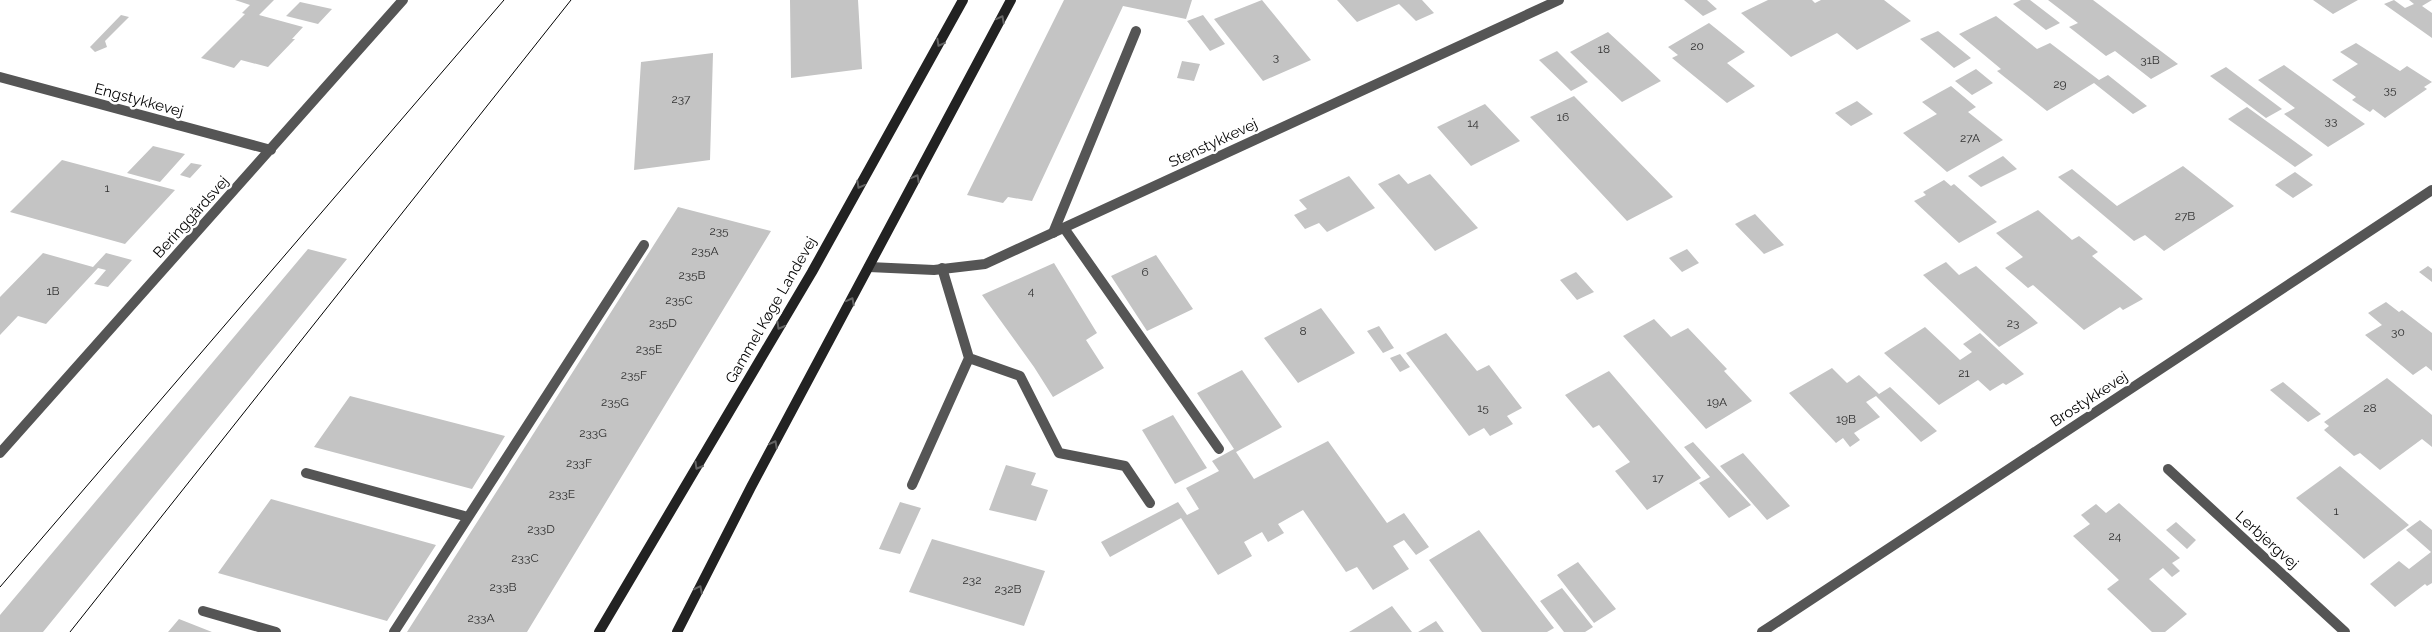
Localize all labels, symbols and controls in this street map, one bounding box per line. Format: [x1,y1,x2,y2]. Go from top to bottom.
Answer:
one-way arrow [995,15,1005,24]
one-way arrow [936,37,946,46]
house number: 20 [1690,39,1704,53]
house number: 18 [1598,42,1610,56]
house number: 3 [1273,50,1279,64]
house number: 31B [2140,53,2160,67]
house number: 29 [2053,77,2067,91]
street label: Engstykkevej [92,79,186,121]
house number: 35 [2384,83,2397,97]
house number: 237 [671,92,691,106]
house number: 16 [1557,110,1569,124]
house number: 33 [2325,114,2337,128]
street label: Stenstykkevej [1166,115,1260,171]
house number: 14 [1467,116,1479,130]
house number: 27A [1960,131,1980,145]
street label: Beringgårdsvej [149,172,233,262]
one-way arrow [910,174,920,183]
one-way arrow [857,179,867,188]
house number: 1 [104,181,110,195]
house number: 27B [2175,209,2195,223]
house number: 235 [709,224,729,238]
street label: Gammel Køge Landevej [722,234,820,386]
house number: 235A [691,244,719,258]
house number: 6 [1141,265,1149,279]
house number: 235B [678,268,706,282]
house number: 1B [46,284,60,298]
house number: 4 [1028,284,1035,298]
house number: 235C [665,293,693,307]
one-way arrow [845,297,855,306]
house number: 235D [649,316,677,330]
house number: 23 [2007,316,2019,330]
one-way arrow [777,320,787,329]
house number: 8 [1299,324,1307,338]
house number: 30 [2391,325,2405,339]
house number: 235E [636,342,662,356]
house number: 21 [1958,366,1970,380]
street label: Brostykkevej [2047,367,2131,431]
house number: 235F [621,368,647,382]
house number: 235G [601,395,629,409]
house number: 19A [1707,395,1727,409]
house number: 15 [1477,401,1489,415]
house number: 28 [2363,401,2377,415]
house number: 19B [1836,412,1856,426]
house number: 233G [579,426,607,440]
one-way arrow [768,441,778,450]
house number: 233F [566,456,592,470]
one-way arrow [694,460,704,469]
house number: 17 [1652,471,1664,485]
house number: 233E [549,487,575,501]
house number: 1 [2333,504,2339,518]
street label: Lerbjergvej [2232,507,2302,573]
house number: 233D [527,522,555,536]
house number: 24 [2109,529,2122,543]
house number: 233C [511,551,539,565]
house number: 232 [963,573,981,587]
house number: 233B [489,580,517,594]
house number: 232B [995,582,1021,596]
one-way arrow [693,585,703,594]
house number: 233A [467,611,495,625]

